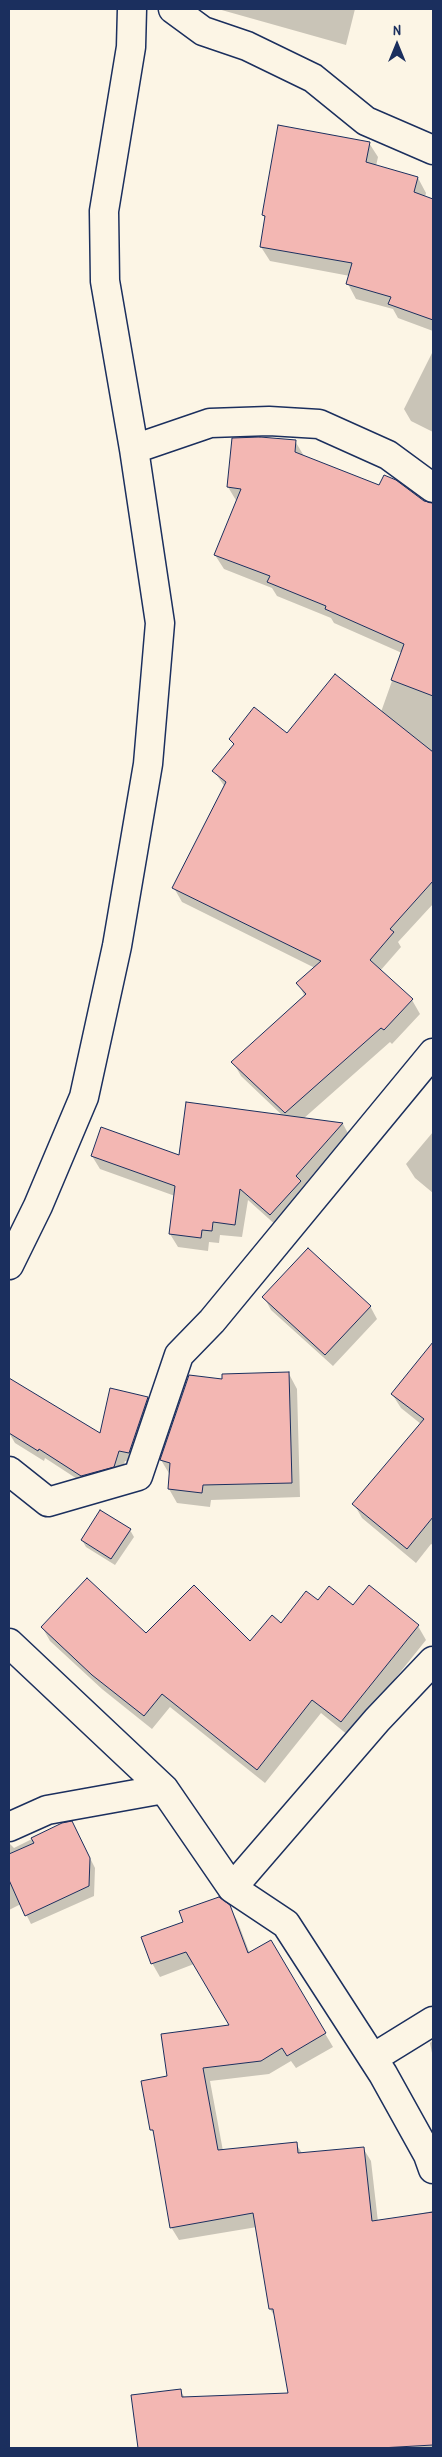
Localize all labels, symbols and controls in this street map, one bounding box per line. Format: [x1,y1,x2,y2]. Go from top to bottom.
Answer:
north arrow [372,20,422,70]
text: N [393,20,401,39]

